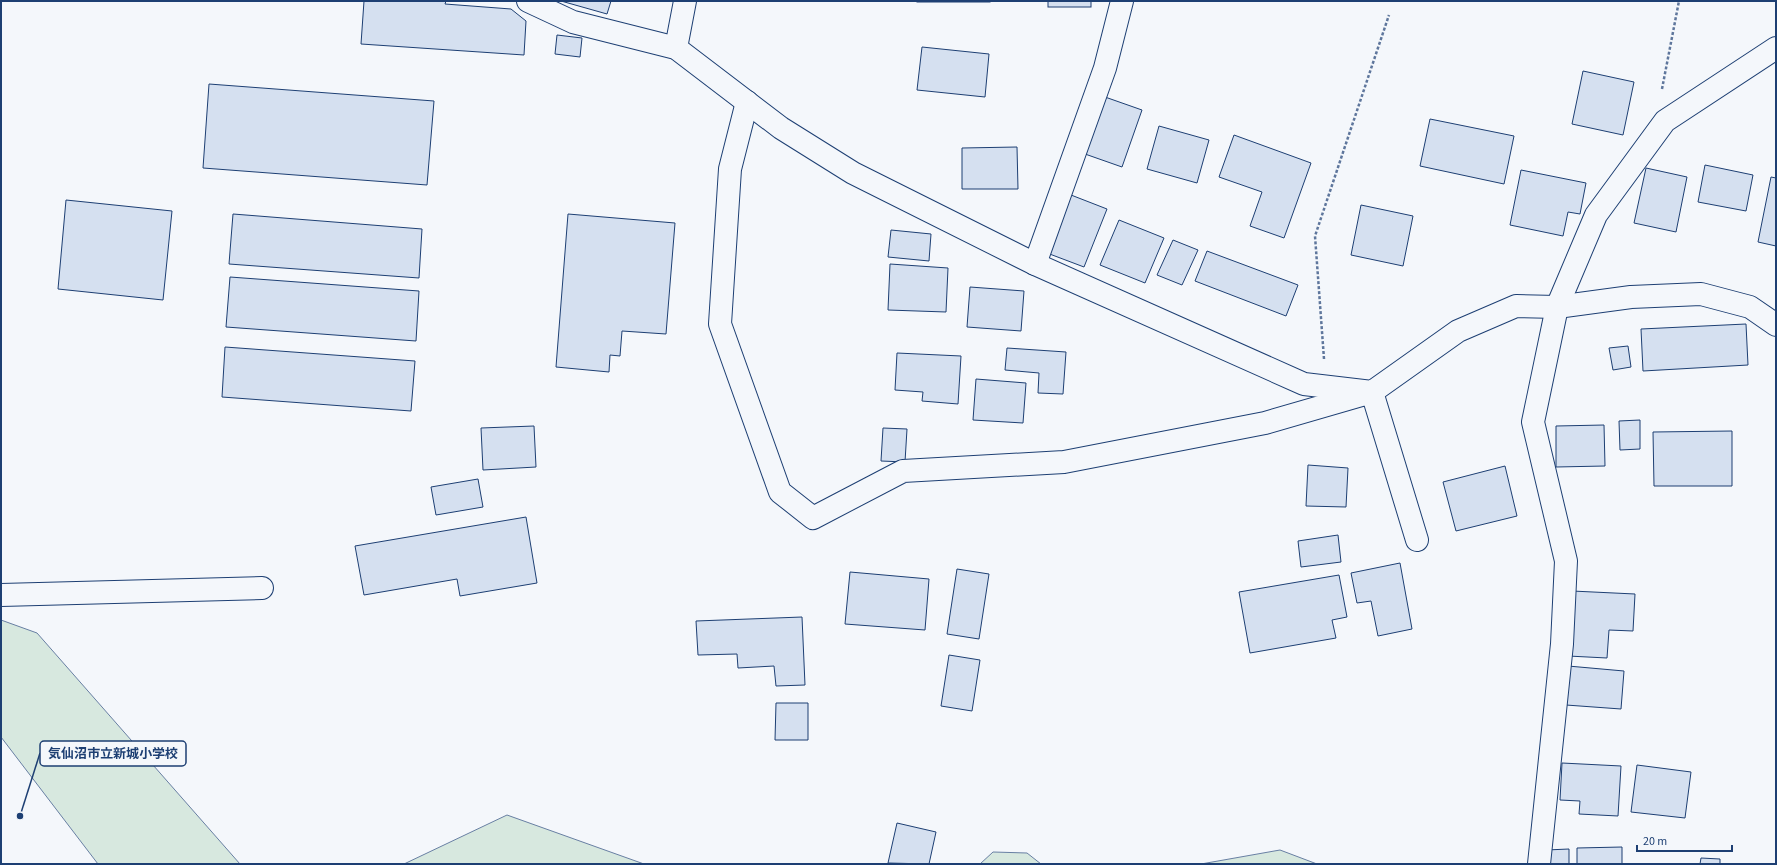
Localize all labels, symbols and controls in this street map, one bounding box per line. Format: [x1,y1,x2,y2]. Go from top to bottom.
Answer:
callout: 気仙沼市立新城小学校 [40,741,186,766]
text: 気仙沼市立新城小学校 [48,745,178,763]
scale bar [1637,827,1732,853]
text: 20 m [1643,833,1667,850]

